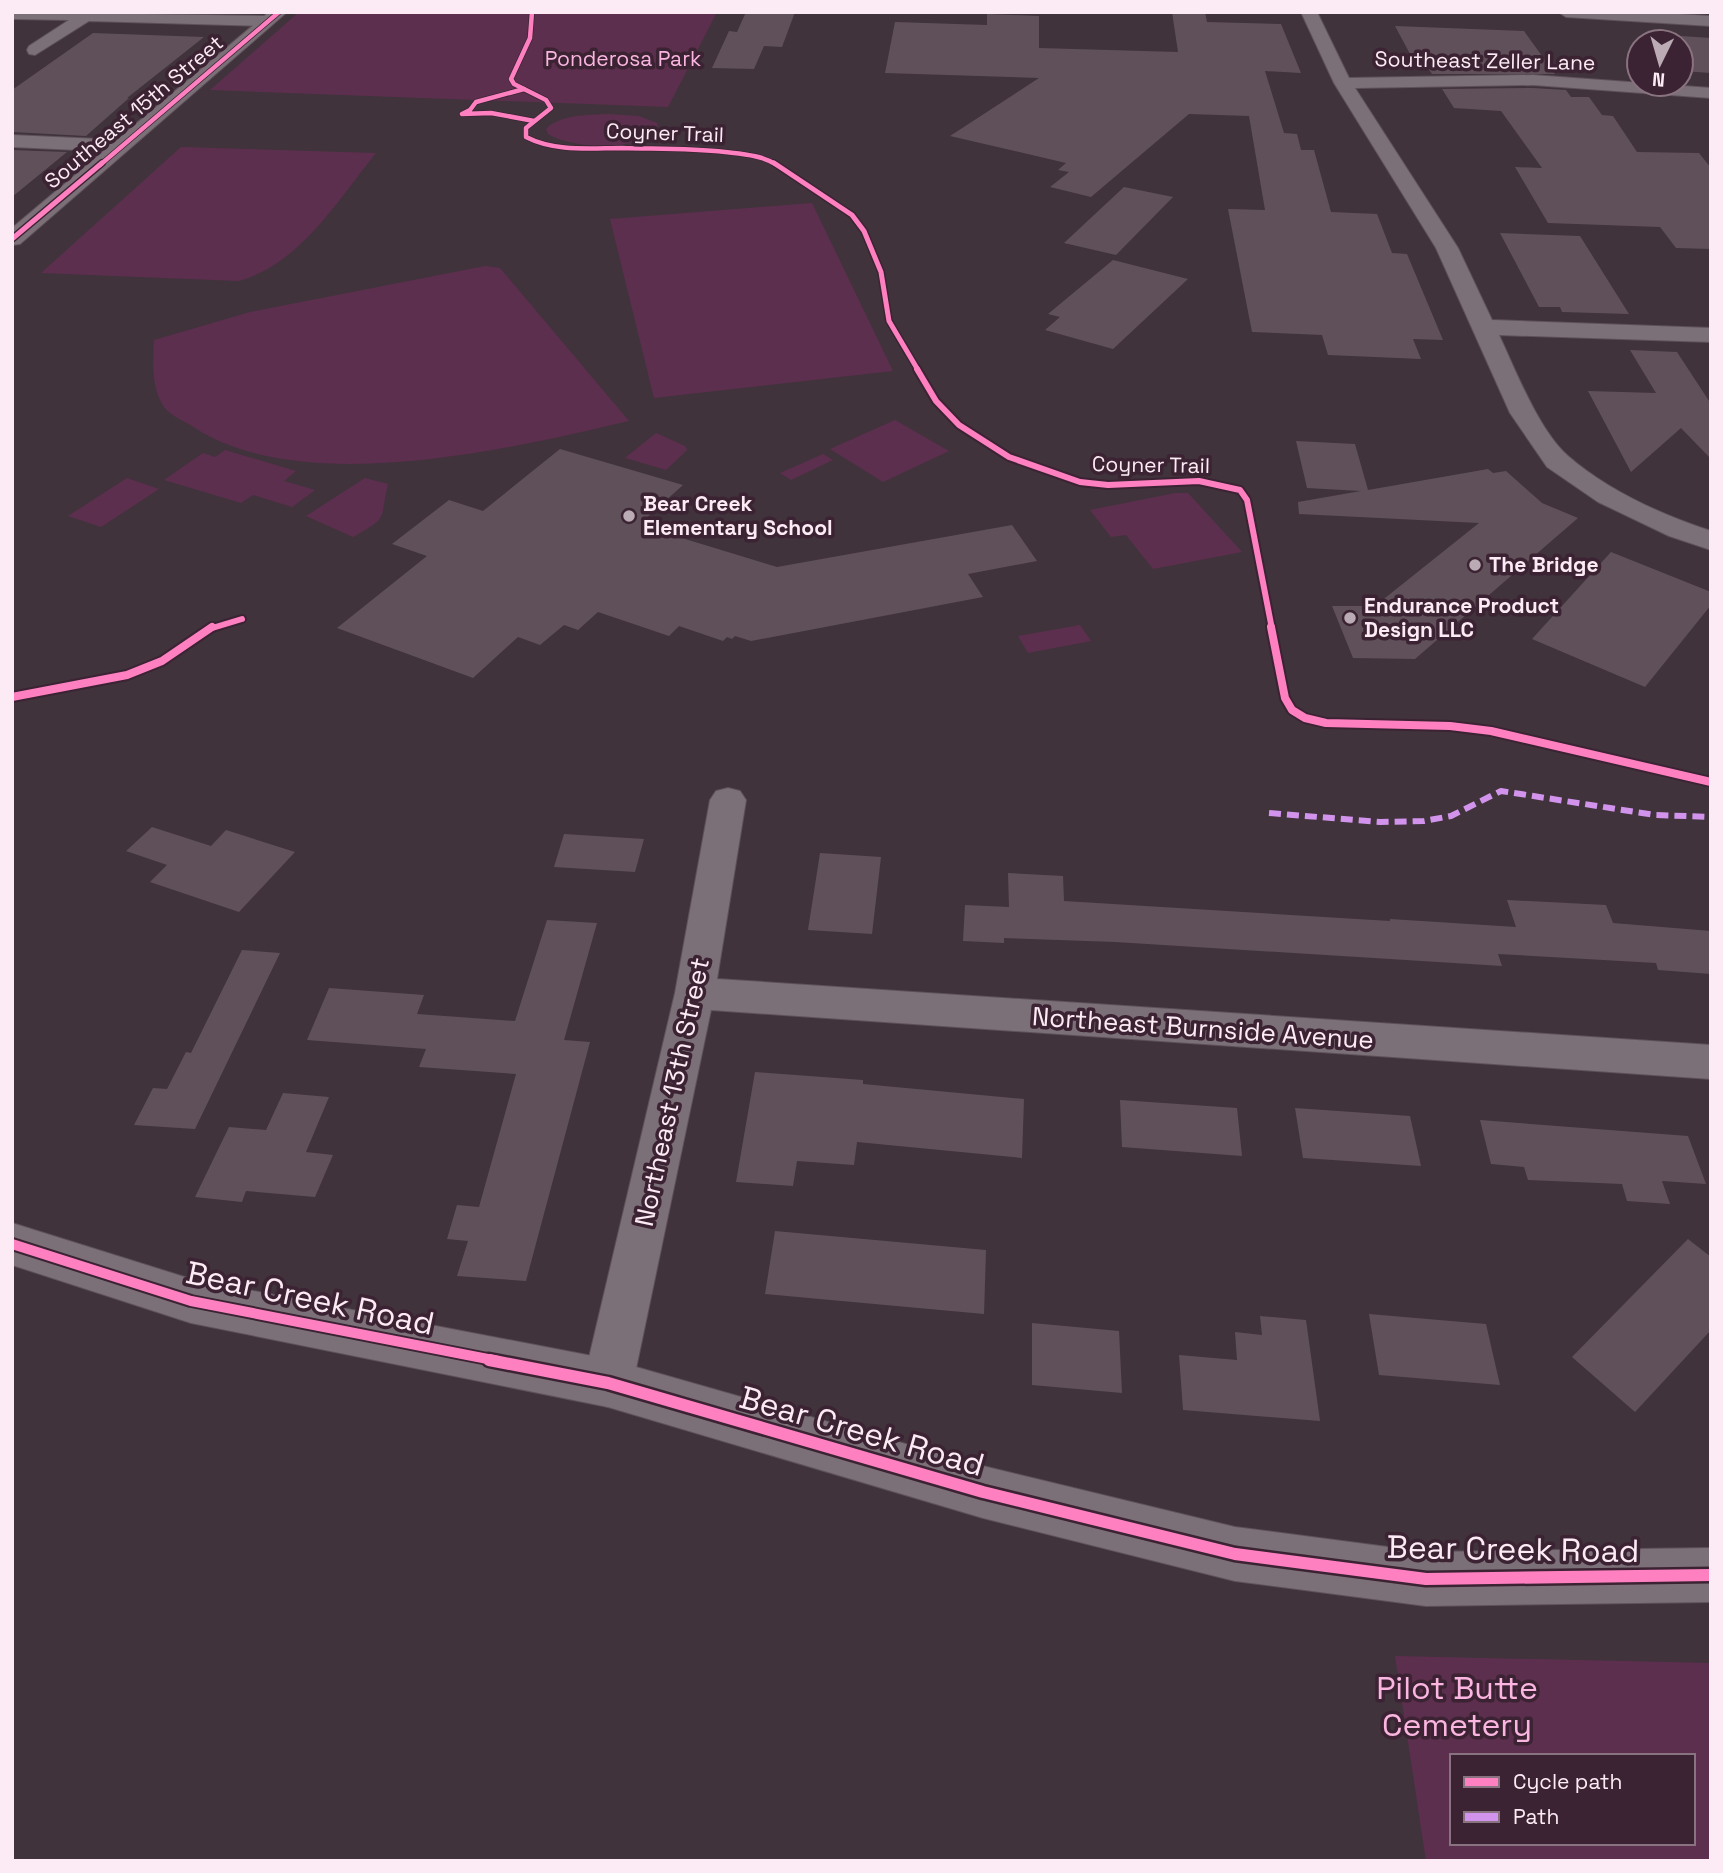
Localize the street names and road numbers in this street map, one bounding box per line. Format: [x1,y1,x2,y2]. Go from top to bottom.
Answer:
street label: Southeast 15th Street [39,29,229,194]
street label: Southeast Zeller Lane [1374,45,1596,76]
street label: Coyner Trail [606,117,724,148]
street label: Coyner Trail [1092,450,1210,479]
street label: Northeast 13th Street [627,954,717,1230]
street label: Northeast Burnside Avenue [1031,999,1375,1057]
street label: Bear Creek Road [182,1252,438,1344]
street label: Bear Creek Road [735,1377,989,1485]
street label: Bear Creek Road [1386,1527,1640,1571]

